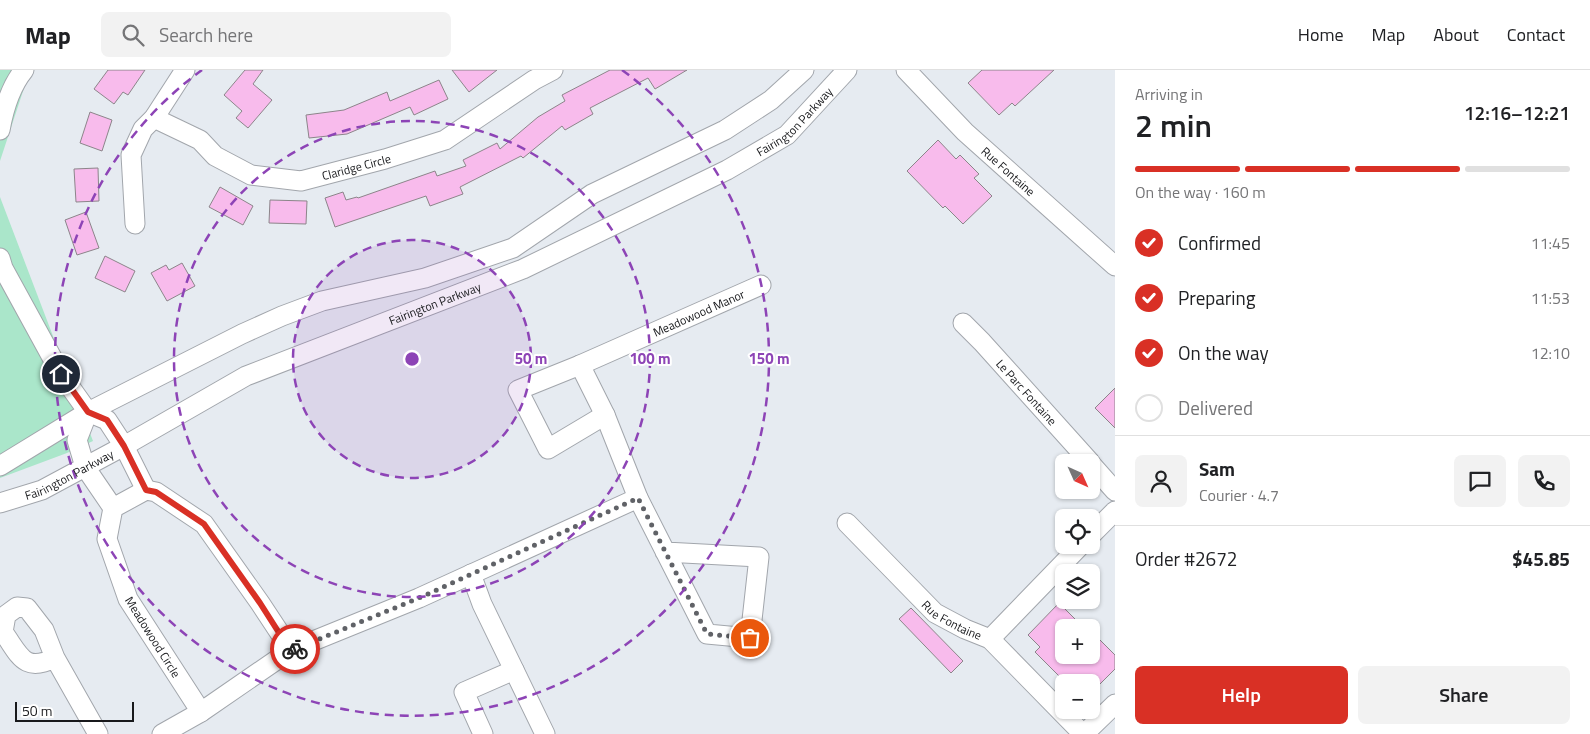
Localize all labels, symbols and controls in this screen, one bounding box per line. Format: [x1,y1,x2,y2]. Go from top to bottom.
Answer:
search box [101,12,451,57]
text: Map [25,17,71,53]
text: Search here [159,20,253,49]
icon: search [119,21,147,49]
text: Home [1298,21,1344,48]
text: Map [1372,21,1405,48]
text: About [1433,21,1479,48]
text: Contact [1507,21,1565,48]
street label: Fairington Parkway [752,82,837,161]
text: Arriving in [1135,82,1203,106]
text: 12:16–12:21 [1464,98,1570,127]
text: 2 min [1135,101,1212,149]
street label: Rue Fontaine [977,142,1040,200]
street label: Claridge Circle [320,148,393,185]
text: On the way · 160 m [1135,180,1266,204]
text: Confirmed [1178,228,1261,257]
icon: check [1135,229,1163,257]
text: 11:45 [1531,231,1570,255]
street label: Fairington Parkway [386,277,484,330]
text: Preparing [1178,283,1255,312]
street label: Meadowood Manor [650,284,747,341]
icon: check [1135,284,1163,312]
text: 11:53 [1531,286,1570,310]
text: On the way [1178,338,1269,367]
icon: check [1135,339,1163,367]
text: 12:10 [1531,341,1570,365]
text: 50 m [515,347,547,370]
text: 100 m [629,347,671,370]
text: 150 m [748,347,790,370]
centre of rings [403,350,421,368]
pin [40,353,82,395]
street label: Le Parc Fontaine [992,354,1062,429]
icon: home [47,360,75,388]
text: Delivered [1178,393,1253,422]
street label: Fairington Parkway [22,444,117,504]
north arrow [1055,454,1100,499]
map controls [1055,454,1100,719]
text: Sam [1199,454,1235,483]
button: person [1135,455,1187,507]
button: chat [1454,455,1506,507]
button: phone [1518,455,1570,507]
text: Courier · 4.7 [1199,483,1279,507]
button: locate [1055,509,1100,554]
text: Order #2672 [1135,544,1237,573]
text: $45.85 [1512,544,1570,573]
button: layers [1055,564,1100,609]
street label: Meadowood Circle [120,593,186,681]
street label: Rue Fontaine [918,595,985,644]
pin [729,617,771,659]
button: + [1055,619,1100,664]
courier [270,624,320,674]
icon: bag [736,624,764,652]
icon: bike [281,635,309,663]
button: Help [1135,666,1348,724]
button: Share [1358,666,1570,724]
button: − [1055,674,1100,719]
scale bar [15,699,134,722]
text: 50 m [22,700,52,721]

